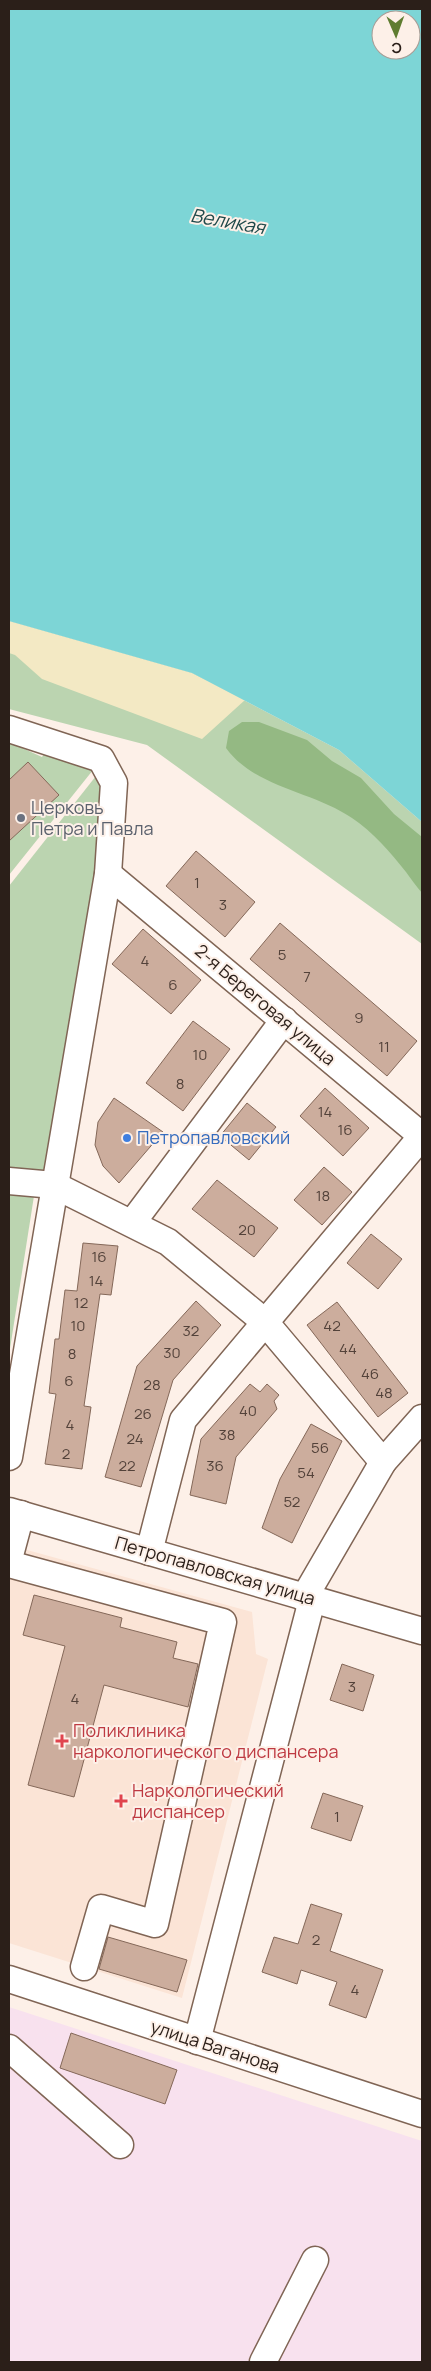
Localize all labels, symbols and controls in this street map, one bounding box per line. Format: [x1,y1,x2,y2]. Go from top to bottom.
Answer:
north arrow [371,10,421,60]
text: С [391,39,402,58]
water label: Великая [189,202,269,241]
place label: Церковь Петра и Павла [31,795,154,840]
marker: Церковь Петра и Павла [15,812,27,824]
house number: 1 [194,872,200,893]
house number: 3 [219,894,227,915]
street label: 2-я Береговая улица [190,938,341,1070]
house number: 5 [278,944,286,965]
house number: 4 [141,950,150,971]
house number: 7 [303,966,311,987]
house number: 6 [168,974,178,995]
house number: 9 [354,1007,364,1028]
house number: 11 [378,1036,390,1057]
house number: 10 [193,1044,208,1065]
house number: 8 [176,1073,184,1094]
house number: 14 [318,1101,332,1122]
house number: 16 [337,1119,353,1140]
place label: Петропавловский [137,1125,290,1149]
marker: Петропавловский [121,1132,133,1144]
house number: 18 [316,1185,330,1206]
house number: 20 [238,1219,256,1240]
house number: 16 [91,1246,107,1267]
house number: 14 [89,1270,103,1291]
house number: 12 [74,1292,88,1313]
house number: 10 [71,1315,86,1336]
house number: 42 [323,1315,341,1336]
house number: 32 [183,1320,199,1341]
house number: 44 [339,1338,357,1359]
house number: 30 [163,1342,181,1363]
house number: 8 [68,1343,76,1364]
house number: 46 [361,1363,379,1384]
house number: 6 [64,1370,74,1391]
house number: 28 [143,1374,161,1395]
house number: 48 [375,1382,393,1403]
house number: 40 [239,1400,257,1421]
house number: 26 [134,1403,152,1424]
house number: 4 [66,1414,75,1435]
house number: 38 [218,1424,236,1445]
house number: 24 [126,1428,144,1449]
house number: 56 [311,1437,329,1458]
house number: 2 [62,1443,70,1464]
house number: 22 [118,1455,136,1476]
house number: 36 [206,1455,224,1476]
house number: 54 [297,1462,315,1483]
house number: 52 [284,1491,300,1512]
street label: Петропавловская улица [112,1530,318,1610]
house number: 3 [348,1676,356,1697]
house number: 4 [71,1688,80,1709]
place label: Поликлиника наркологического диспансера [73,1718,338,1763]
marker: Поликлиника наркологического диспансера [55,1734,69,1748]
place label: Наркологический диспансер [132,1778,284,1823]
marker: Наркологический диспансер [114,1794,128,1808]
house number: 1 [334,1806,340,1827]
house number: 2 [312,1929,320,1950]
house number: 4 [351,1979,360,2000]
street label: улица Ваганова [148,2014,283,2078]

